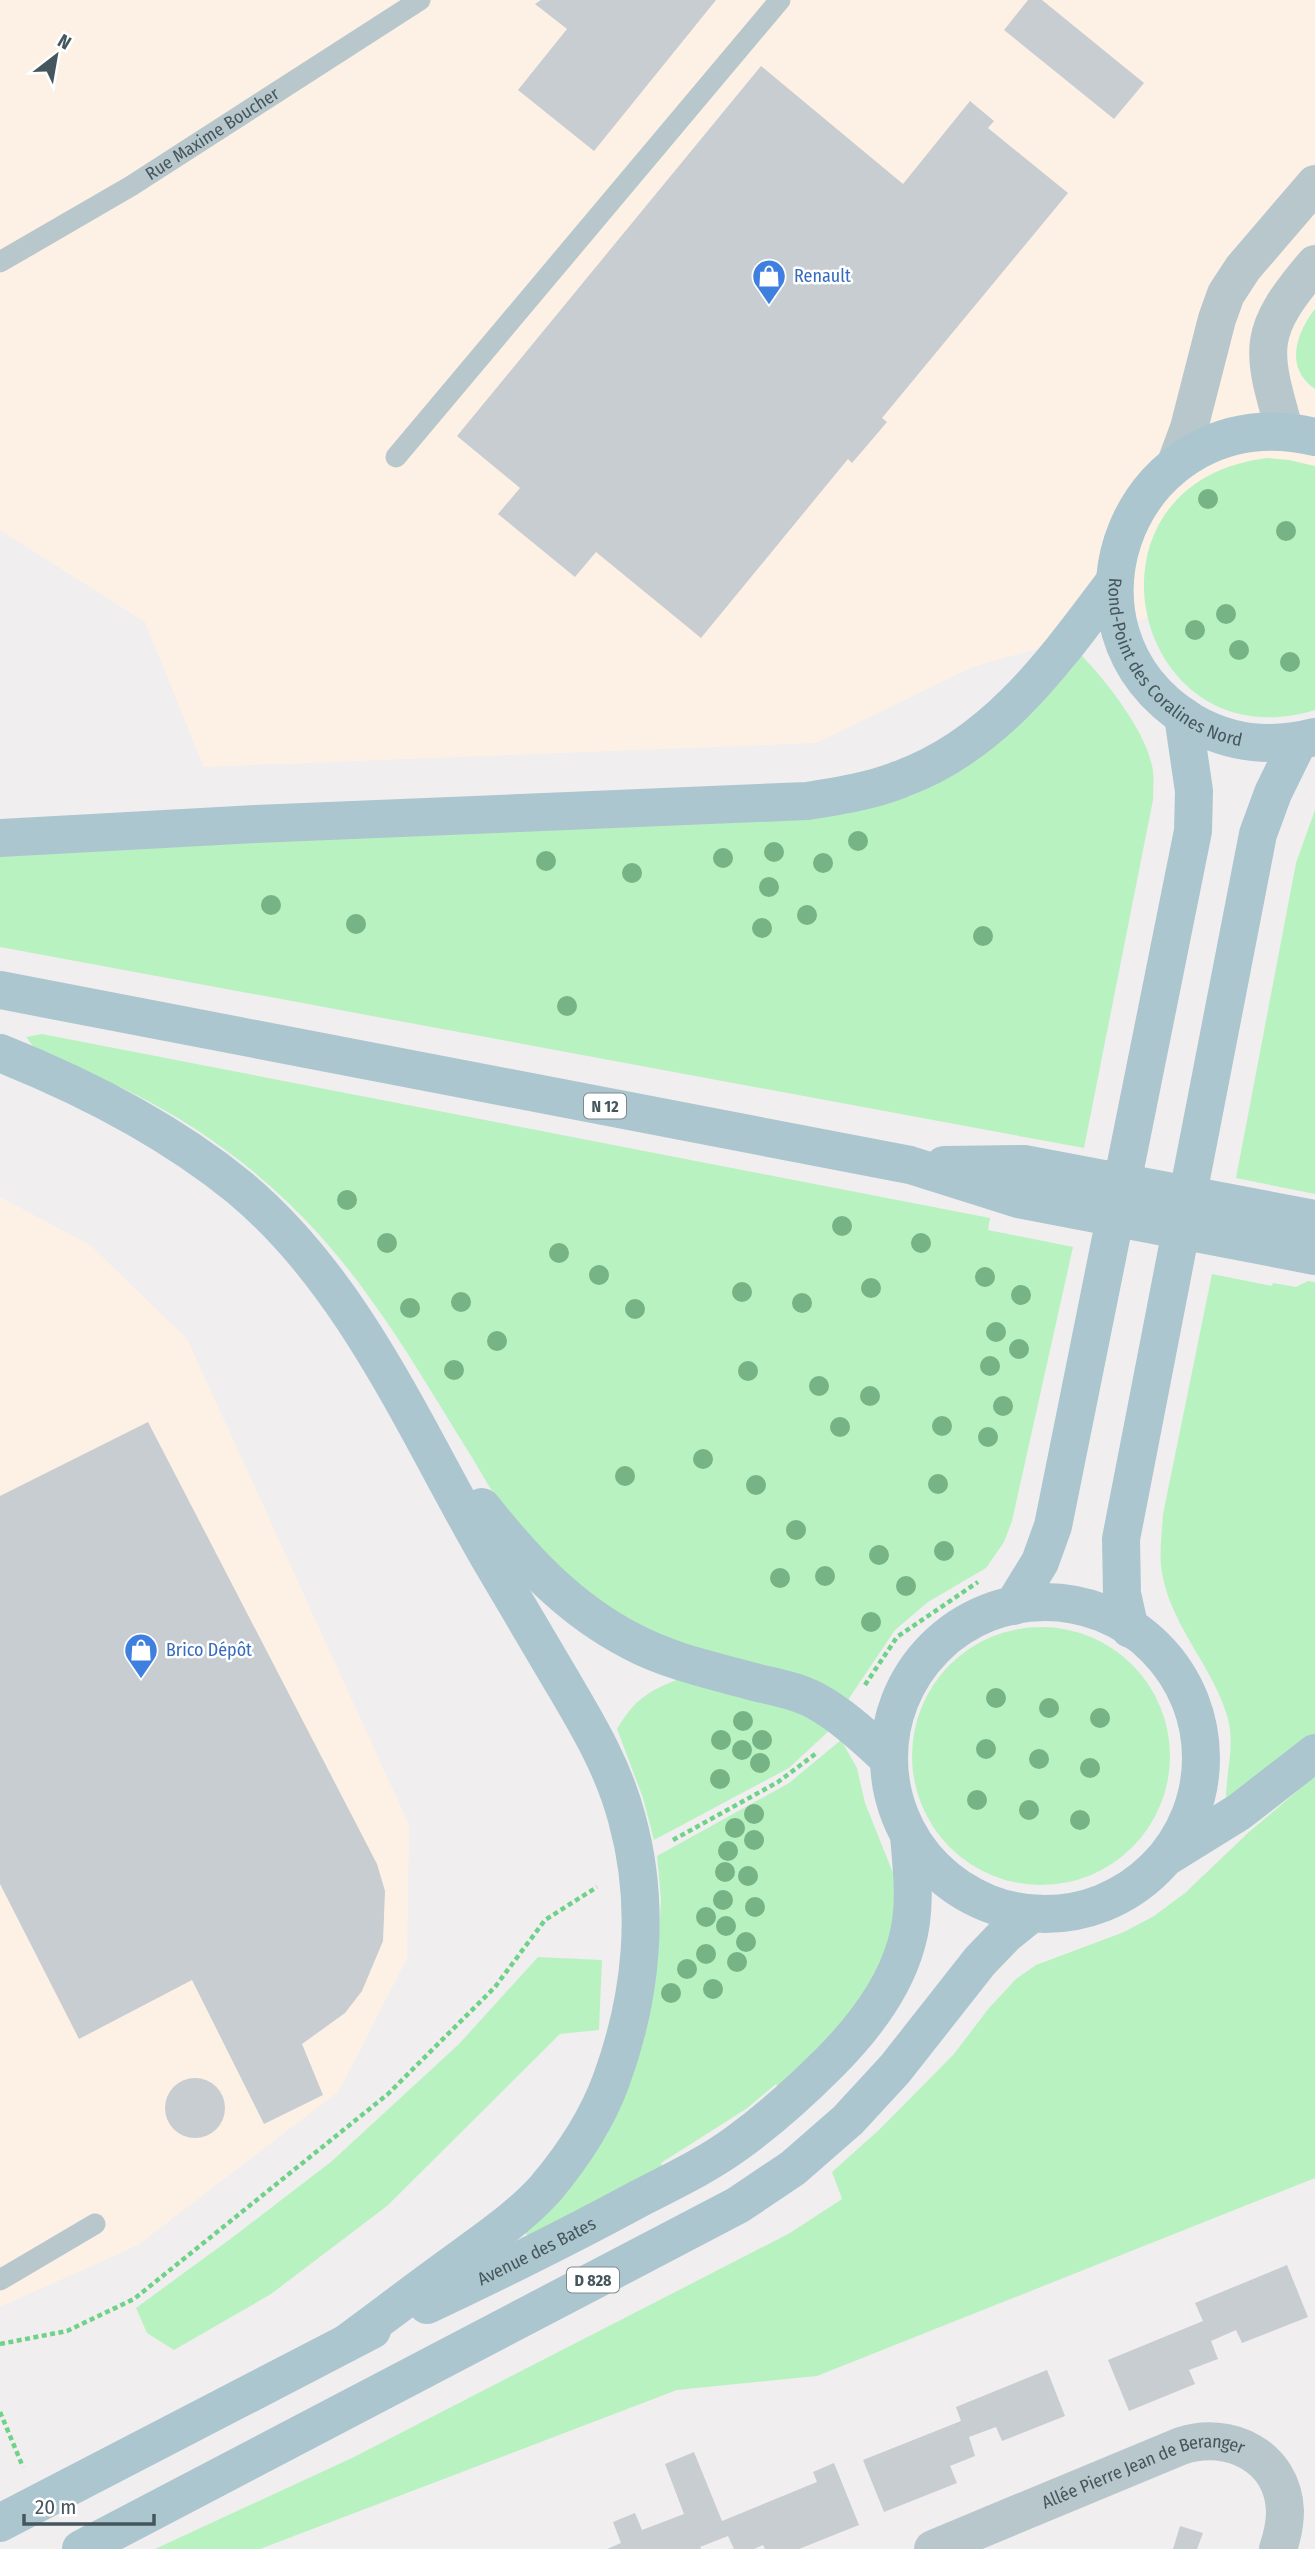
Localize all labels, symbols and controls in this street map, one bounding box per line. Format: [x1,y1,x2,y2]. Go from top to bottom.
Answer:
north arrow [21,21,91,91]
text: N [54,29,75,55]
street label: Rue Maxime Boucher [141,82,284,185]
shop icon: Renault [750,257,788,306]
place label: Renault [794,265,851,287]
street label: Rond-Point des Coralines Nord [1104,577,1244,751]
road number: N 12 [584,1094,626,1118]
shop icon: Brico Dépôt [122,1631,160,1680]
place label: Brico Dépôt [166,1639,252,1661]
street label: Avenue des Bates [474,2212,600,2290]
road number: D 828 [567,2268,619,2292]
street label: Allée Pierre Jean de Beranger [1039,2430,1249,2514]
scale bar [24,2482,154,2526]
text: 20 m [35,2494,76,2520]

